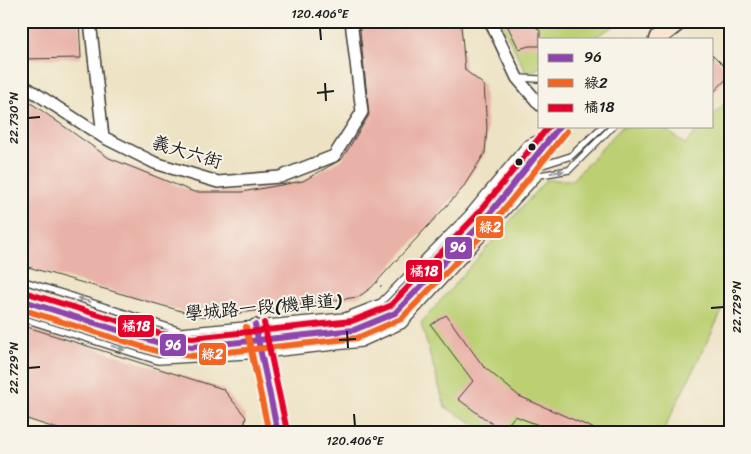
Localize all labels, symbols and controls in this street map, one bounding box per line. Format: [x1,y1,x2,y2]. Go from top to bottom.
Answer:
text: 120.406°E [292,3,350,25]
legend [538,38,714,128]
text: 96 [584,44,602,70]
text: 綠2 [584,70,608,96]
text: 22.730°N [3,91,25,144]
text: 橘18 [584,94,614,120]
street label: 義大六街 [148,126,226,178]
unlabelled marker [527,142,537,152]
unlabelled marker [514,157,524,167]
one-way arrow [549,168,565,176]
line badge: 綠2 [475,215,504,239]
text: 綠2 [479,215,502,240]
text: 96 [450,235,466,260]
line badge: 96 [444,236,473,260]
line badge: 橘18 [405,259,443,283]
text: 橘18 [410,259,439,284]
text: 22.729°N [726,280,748,333]
street label: 學城路一段(機車道) [184,284,344,330]
one-way arrow [76,296,91,304]
line badge: 橘18 [117,314,155,338]
text: 橘18 [122,314,151,339]
line badge: 96 [159,333,187,357]
text: 96 [165,333,181,358]
text: 22.729°N [3,341,25,394]
line badge: 綠2 [198,342,227,366]
text: 綠2 [201,342,224,367]
one-way arrow [110,345,125,353]
text: 120.406°E [327,430,385,452]

